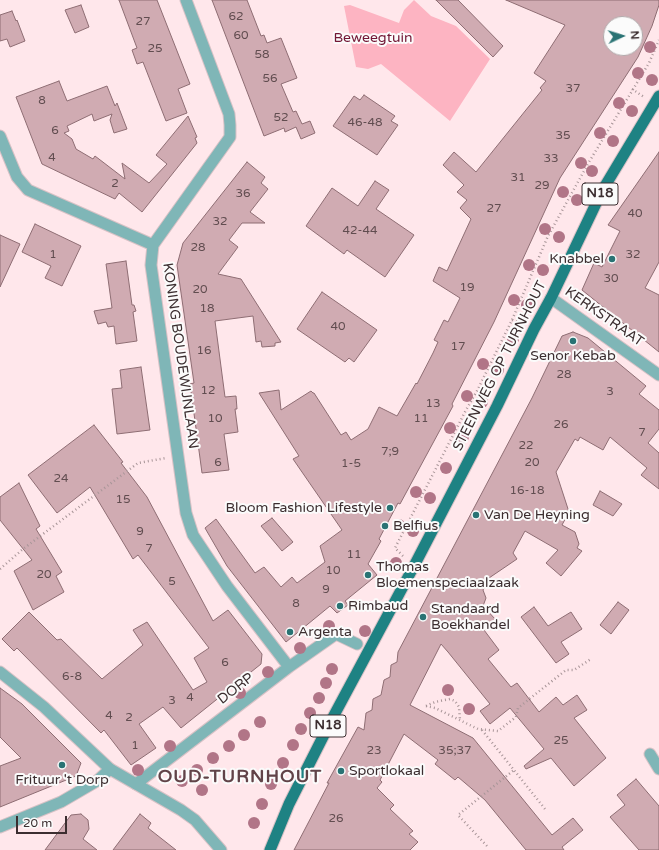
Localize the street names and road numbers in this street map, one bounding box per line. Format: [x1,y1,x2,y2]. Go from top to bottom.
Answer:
road number: N18 [582,183,618,205]
street label: KONING BOUDEWIJNLAAN [159,262,201,450]
street label: STEENWEG OP TURNHOUT [450,278,550,454]
street label: KERKSTRAAT [561,284,647,350]
street label: DORP [215,670,257,708]
road number: N18 [310,715,346,737]

